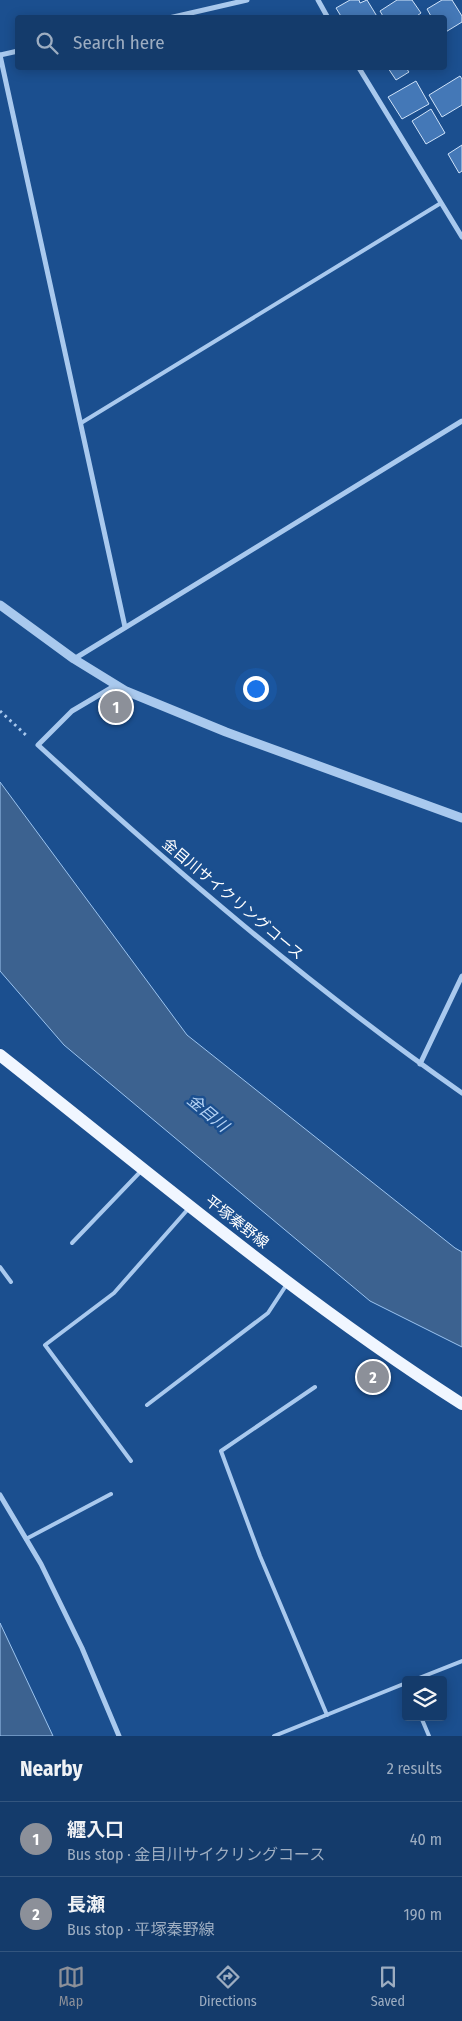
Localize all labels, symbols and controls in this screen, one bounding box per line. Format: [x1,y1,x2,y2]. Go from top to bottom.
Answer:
search box [15,15,447,70]
icon: search [33,29,61,57]
text: Search here [73,31,165,54]
your location [243,676,269,702]
pin: 1 [100,688,132,726]
street label: 金目川サイクリングコース [159,835,307,963]
water label: 金目川 [184,1090,234,1137]
street label: 平塚秦野線 [202,1192,272,1252]
pin: 2 [357,1358,389,1396]
map controls [402,1676,447,1721]
button: layers [402,1676,447,1721]
text: Nearby [20,1756,82,1782]
text: 2 results [387,1759,442,1778]
text: 纒入口 [67,1818,124,1841]
text: 1 [33,1830,39,1849]
text: 40 m [410,1830,442,1849]
text: Bus stop · 金目川サイクリングコース [67,1845,325,1864]
text: 長瀬 [67,1893,105,1916]
text: 2 [32,1905,40,1924]
text: 190 m [404,1905,442,1924]
text: Bus stop · 平塚秦野線 [67,1920,214,1939]
tab: Map [57,1963,85,2010]
tab: Directions [199,1963,257,2010]
tab: Saved [371,1963,405,2010]

